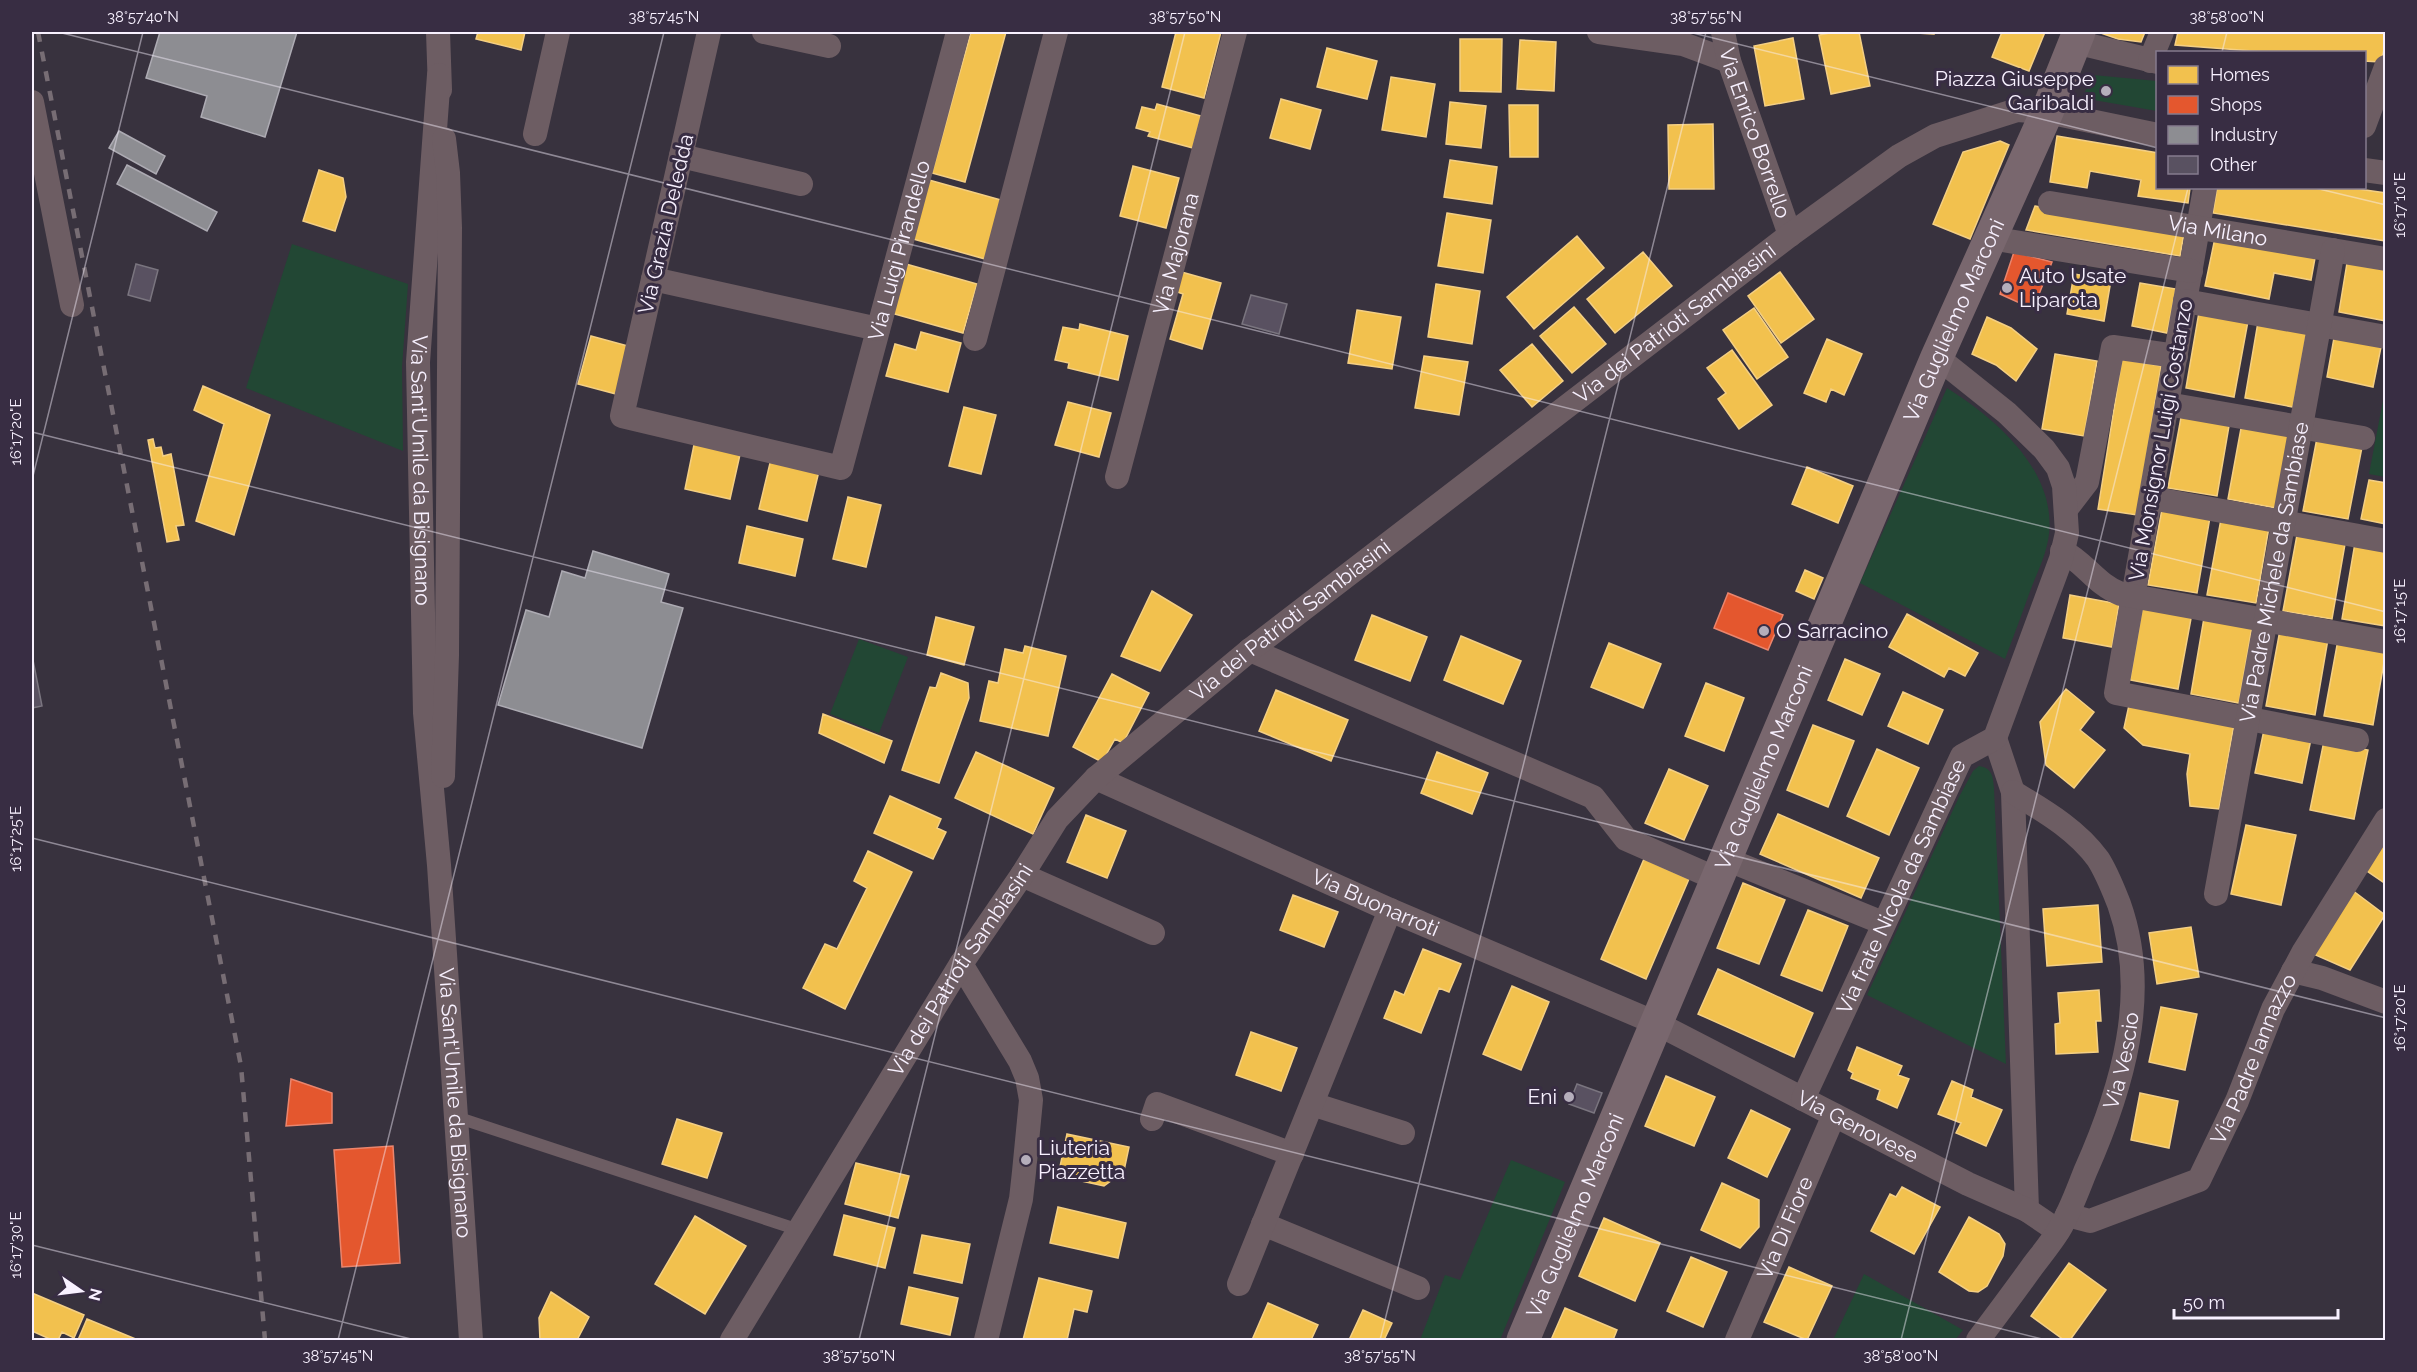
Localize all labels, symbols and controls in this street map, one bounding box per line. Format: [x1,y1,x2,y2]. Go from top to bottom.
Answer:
text: 38°57'40"N [107,8,179,26]
text: 38°57'45"N [629,8,699,26]
text: 38°57'50"N [1149,8,1221,26]
text: 38°57'55"N [1670,8,1742,26]
text: 38°58'00"N [2190,8,2264,26]
street label: Via Enrico Borrello [1715,46,1796,222]
legend [2156,51,2366,189]
text: Homes [2210,64,2270,85]
place label: Piazza Giuseppe Garibaldi [1935,66,2094,115]
marker: Piazza Giuseppe Garibaldi [2099,84,2113,98]
text: Shops [2210,94,2262,115]
text: Industry [2210,124,2278,145]
street label: Via Grazia Deledda [633,131,698,316]
text: Other [2210,154,2258,175]
street label: Via Luigi Pirandello [863,157,935,343]
text: 16°17'10"E [2391,172,2409,238]
street label: Via Majorana [1148,190,1204,317]
street label: Via Milano [2166,210,2269,251]
street label: Via Guglielmo Marconi [1898,215,2009,425]
street label: Via dei Patrioti Sambiasini [1569,238,1780,408]
place label: Auto Usate Liparota [2019,263,2126,312]
marker: Auto Usate Liparota [2000,281,2014,295]
street label: Via Monsignor Luigi Costanzo [2123,297,2198,583]
street label: Via Sant'Umile da Bisignano [406,334,436,606]
text: 16°17'20"E [7,398,25,466]
street label: Via Padre Michele da Sambiase [2234,420,2314,725]
street label: Via dei Patrioti Sambiasini [1185,534,1395,706]
text: 16°17'15"E [2391,579,2409,643]
place label: O Sarracino [1776,618,1888,643]
marker: O Sarracino [1757,624,1771,638]
street label: Via Guglielmo Marconi [1710,662,1818,873]
street label: Via frate Nicola da Sambiase [1831,755,1971,1018]
text: 16°17'25"E [7,806,25,872]
street label: Via dei Patrioti Sambiasini [883,859,1038,1081]
street label: Via Buonarroti [1308,863,1443,941]
street label: Via Sant'Umile da Bisignano [434,967,477,1239]
street label: Via Padre Iannazzo [2205,969,2301,1148]
text: 16°17'20"E [2391,984,2409,1052]
street label: Via Vescio [2098,1011,2144,1112]
place label: Eni [1528,1084,1557,1109]
street label: Via Genovese [1793,1085,1923,1168]
marker: Eni [1562,1090,1576,1104]
street label: Via Guglielmo Marconi [1521,1110,1629,1321]
place label: Liuteria Piazzetta [1038,1135,1125,1184]
marker: Liuteria Piazzetta [1019,1153,1033,1167]
street label: Via Di Fiore [1752,1173,1818,1283]
text: 16°17'30"E [7,1211,25,1279]
north arrow [51,1261,111,1321]
scale bar [2174,1282,2338,1320]
text: N [84,1286,106,1303]
text: 50 m [2183,1292,2225,1313]
text: 38°57'45"N [303,1347,373,1365]
text: 38°57'50"N [823,1347,895,1365]
text: 38°57'55"N [1344,1347,1416,1365]
text: 38°58'00"N [1864,1347,1938,1365]

